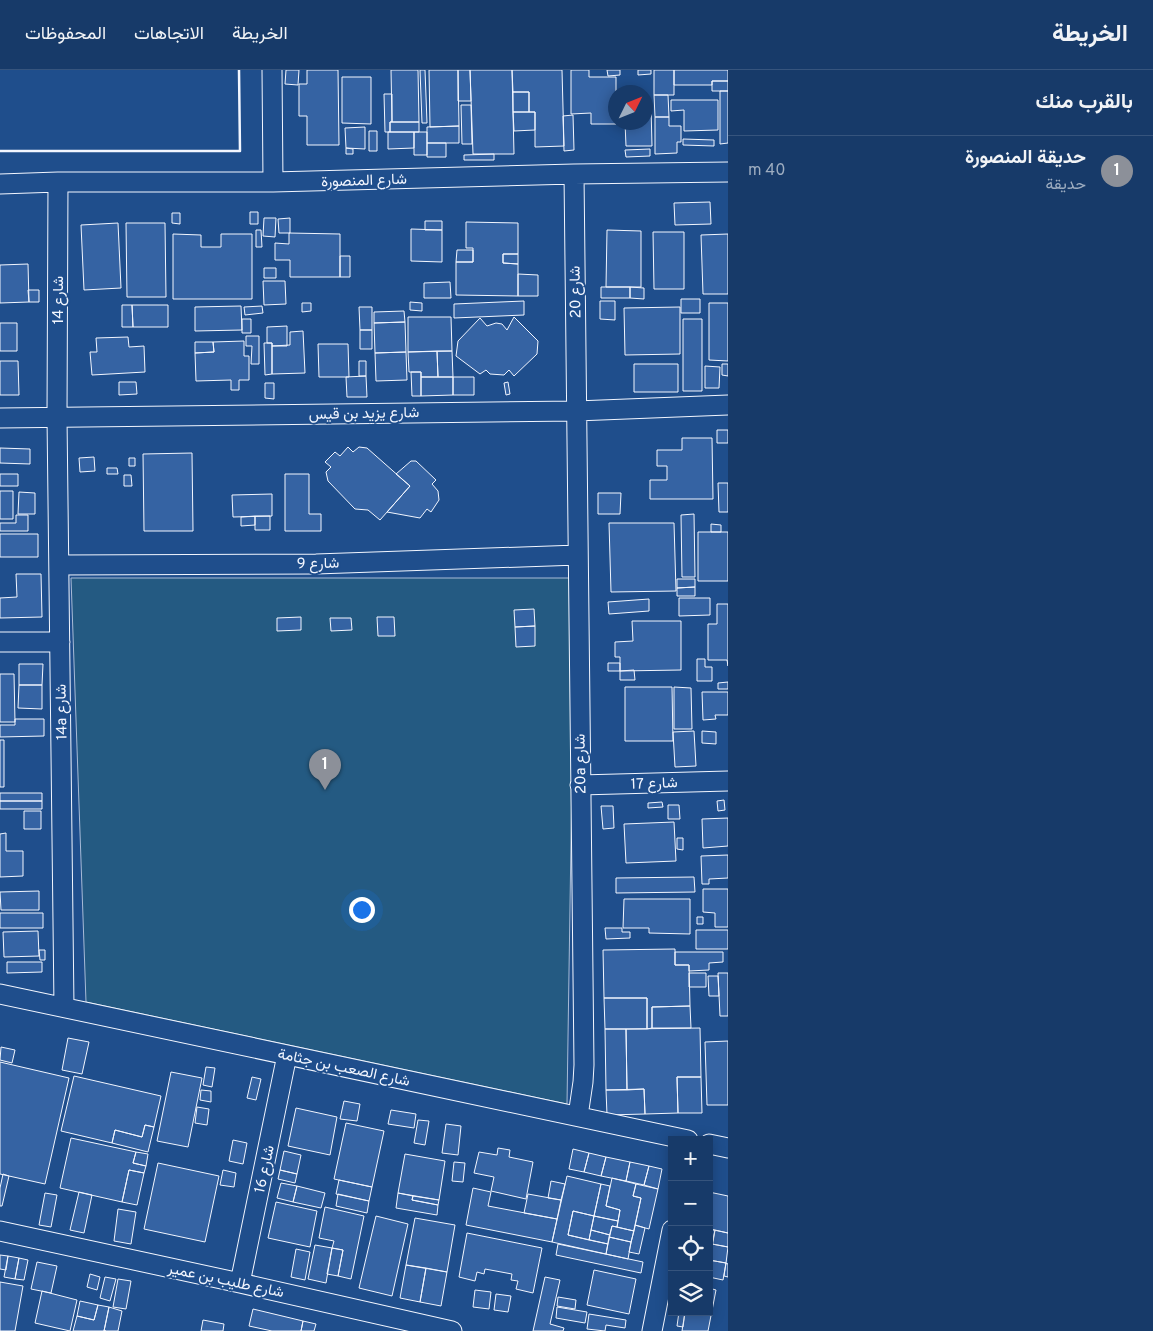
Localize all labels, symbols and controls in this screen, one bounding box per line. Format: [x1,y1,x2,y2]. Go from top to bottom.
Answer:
text: الخريطة [1052,20,1128,50]
text: المحفوظات [25,23,106,46]
text: الاتجاهات [134,23,204,46]
text: الخريطة [232,23,288,46]
north arrow [608,85,653,130]
text: بالقرب منك [1036,89,1133,116]
text: حديقة المنصورة [965,146,1086,170]
text: 40 m [748,161,786,181]
text: 1 [1114,161,1120,181]
street label: شارع المنصورة [321,171,407,192]
text: حديقة [1046,175,1086,195]
street label: شارع 20 [567,265,586,318]
street label: شارع 14 [50,276,69,324]
street label: شارع يزيد بن قيس [309,404,420,425]
street label: شارع 9 [297,555,340,574]
street label: 14a شارع [53,684,72,740]
street label: 20a شارع [571,733,592,794]
pin: 1 [309,749,341,790]
street label: شارع 17 [630,774,678,795]
your location [349,897,375,923]
street label: شارع الصعب بن جثامة [276,1045,412,1092]
map controls [668,1136,713,1316]
button: + [668,1136,713,1181]
street label: شارع 16 [251,1144,280,1195]
button: − [668,1181,713,1226]
button: locate [668,1226,713,1271]
street label: شارع طليب بن عمير [165,1260,286,1303]
button: layers [668,1271,713,1316]

